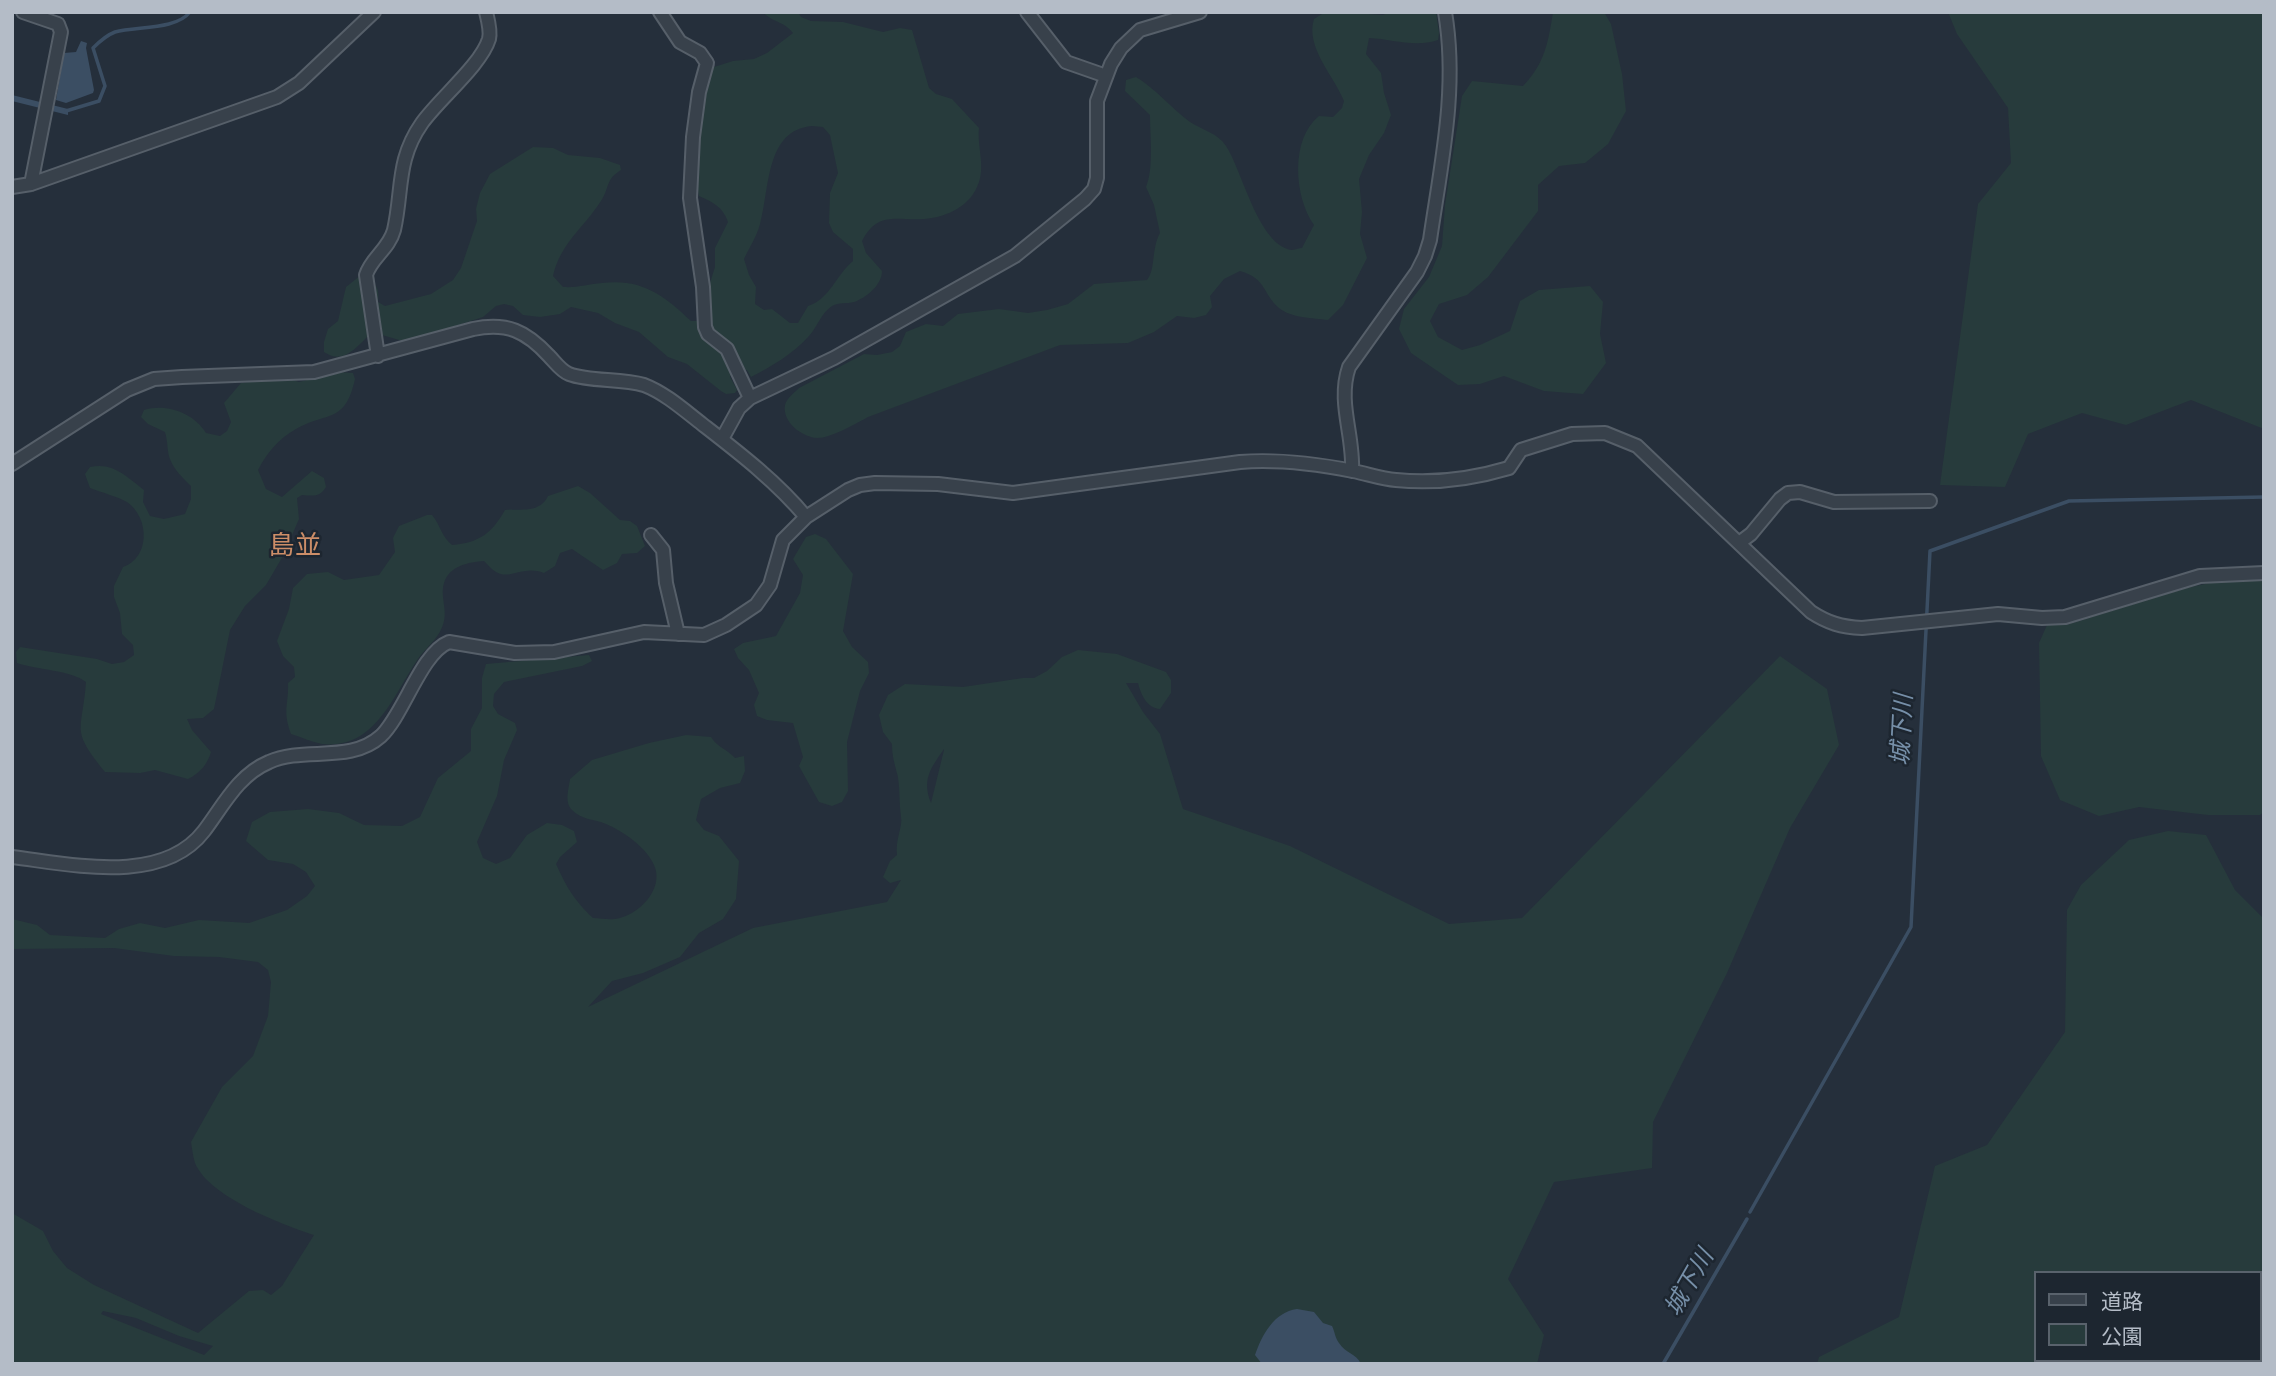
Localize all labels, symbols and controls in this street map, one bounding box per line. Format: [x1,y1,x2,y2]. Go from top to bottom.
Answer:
district label: 島並 [269,531,321,563]
water label: 城下川 [1887,693,1919,767]
water label: 城下川 [1660,1245,1720,1321]
legend [2035,1271,2262,1362]
text: 道路 [2101,1287,2143,1315]
text: 公園 [2101,1322,2143,1350]

